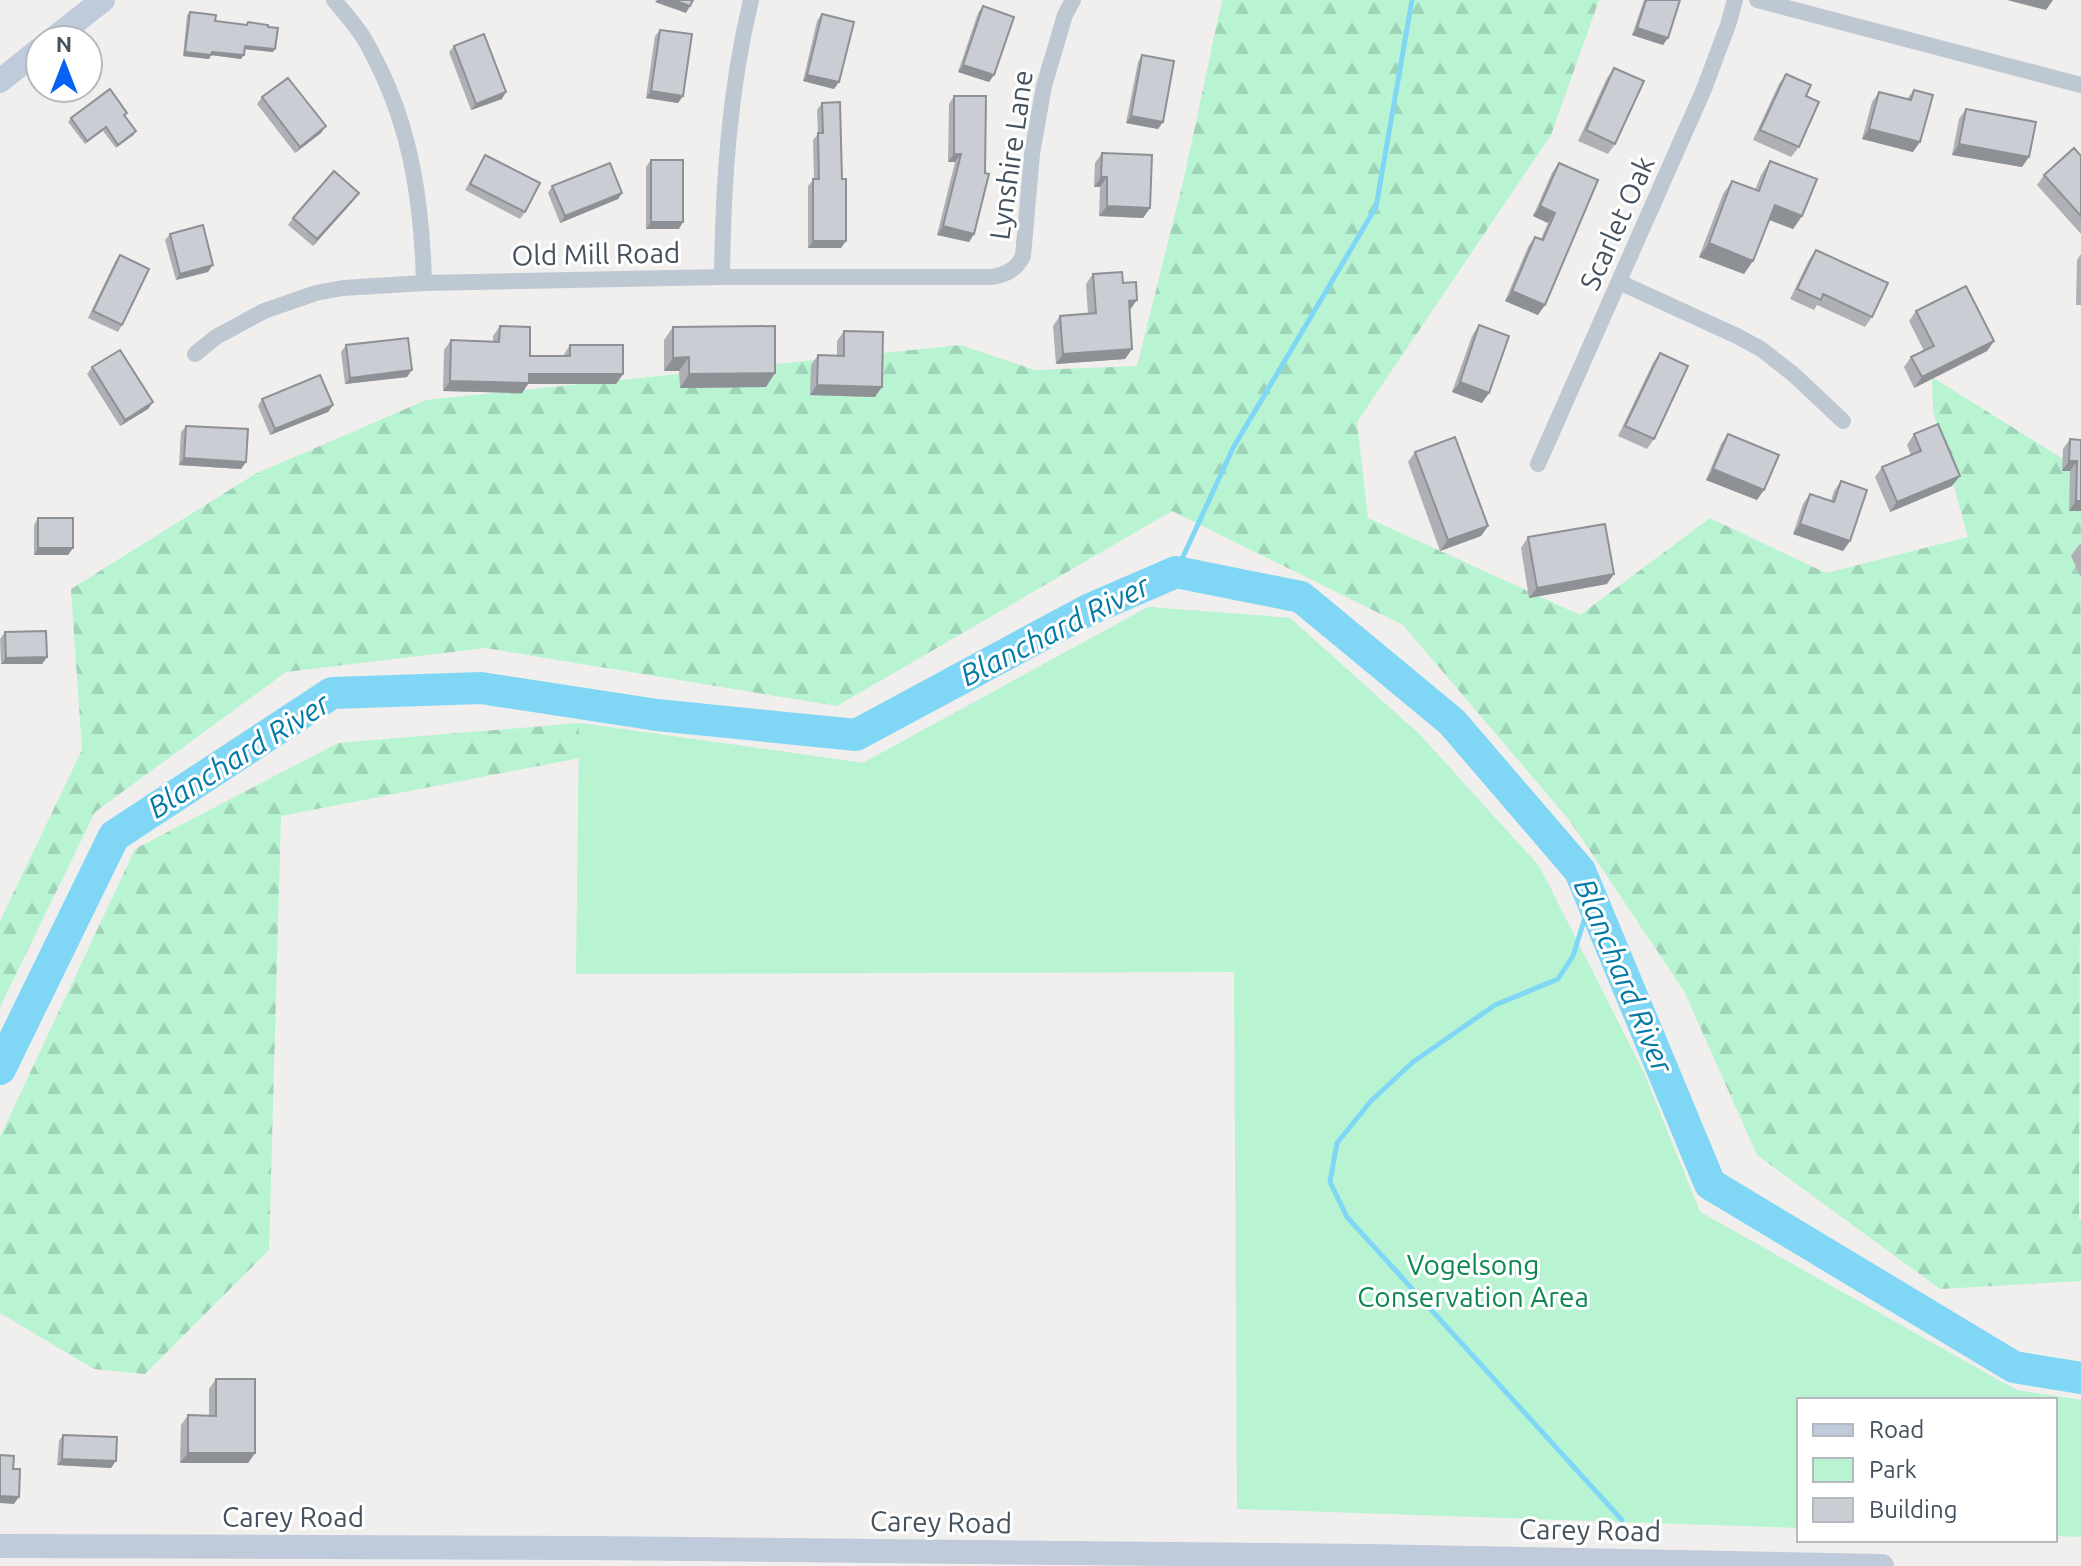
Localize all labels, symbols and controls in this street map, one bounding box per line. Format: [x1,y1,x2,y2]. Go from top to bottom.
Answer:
north arrow [24,24,104,104]
text: N [56,31,72,56]
street label: Lynshire Lane [983,68,1038,242]
street label: Scarlet Oak [1573,151,1660,294]
street label: Old Mill Road [511,237,681,270]
water label: Blanchard River [954,567,1156,692]
water label: Blanchard River [141,685,337,825]
water label: Blanchard River [1568,873,1681,1079]
park label: Vogelsong Conservation Area [1357,1249,1589,1312]
legend [1797,1398,2057,1542]
text: Road [1869,1416,1924,1443]
text: Park [1869,1456,1917,1483]
text: Building [1869,1496,1957,1523]
street label: Carey Road [222,1501,364,1532]
street label: Carey Road [870,1505,1012,1538]
street label: Carey Road [1519,1513,1661,1546]

